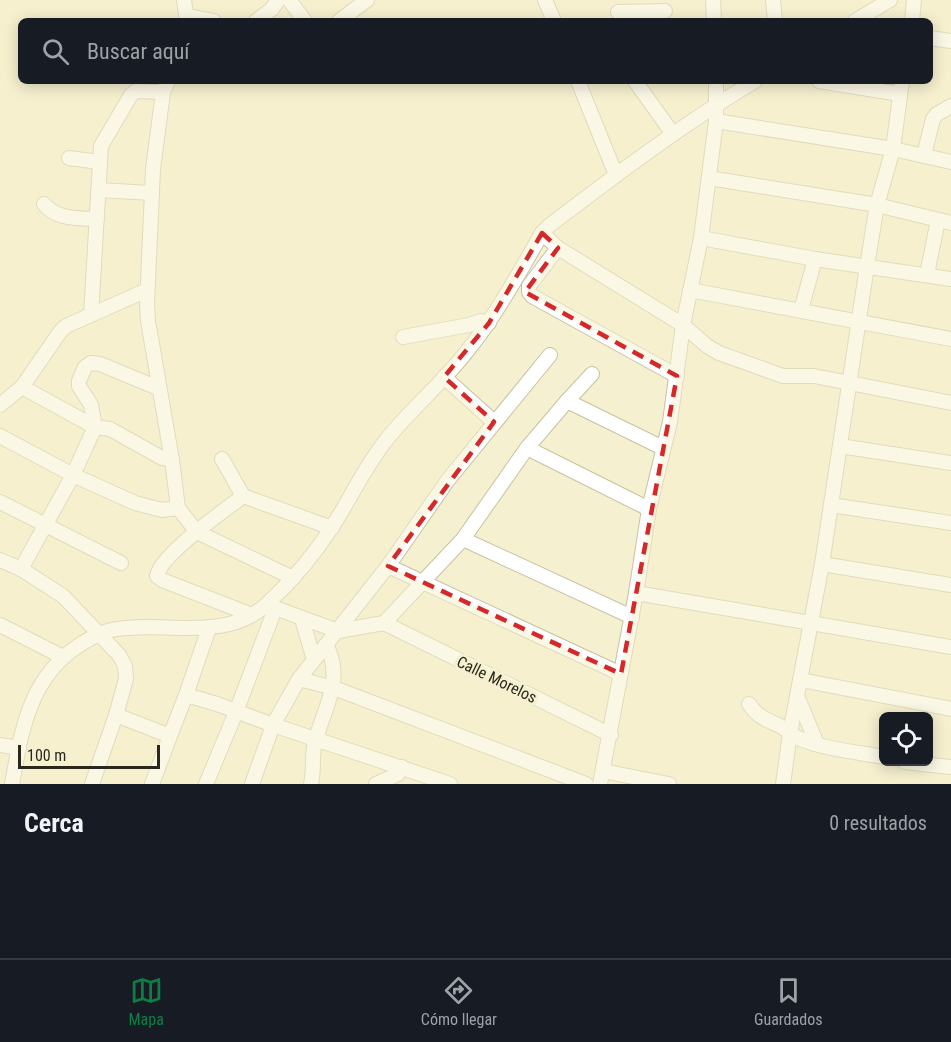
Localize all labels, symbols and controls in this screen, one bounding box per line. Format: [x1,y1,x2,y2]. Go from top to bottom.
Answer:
search box [18,18,933,84]
icon: search [39,35,72,68]
text: Buscar aquí [87,39,190,64]
street label: Calle Morelos [454,652,540,707]
map controls [879,712,933,766]
button: locate [879,712,933,766]
scale bar [18,742,160,770]
text: 100 m [27,746,66,765]
text: Cerca [24,808,84,838]
text: 0 resultados [829,811,927,835]
tab: Mapa [129,974,164,1029]
tab: Cómo llegar [421,974,497,1029]
tab: Guardados [754,974,822,1029]

